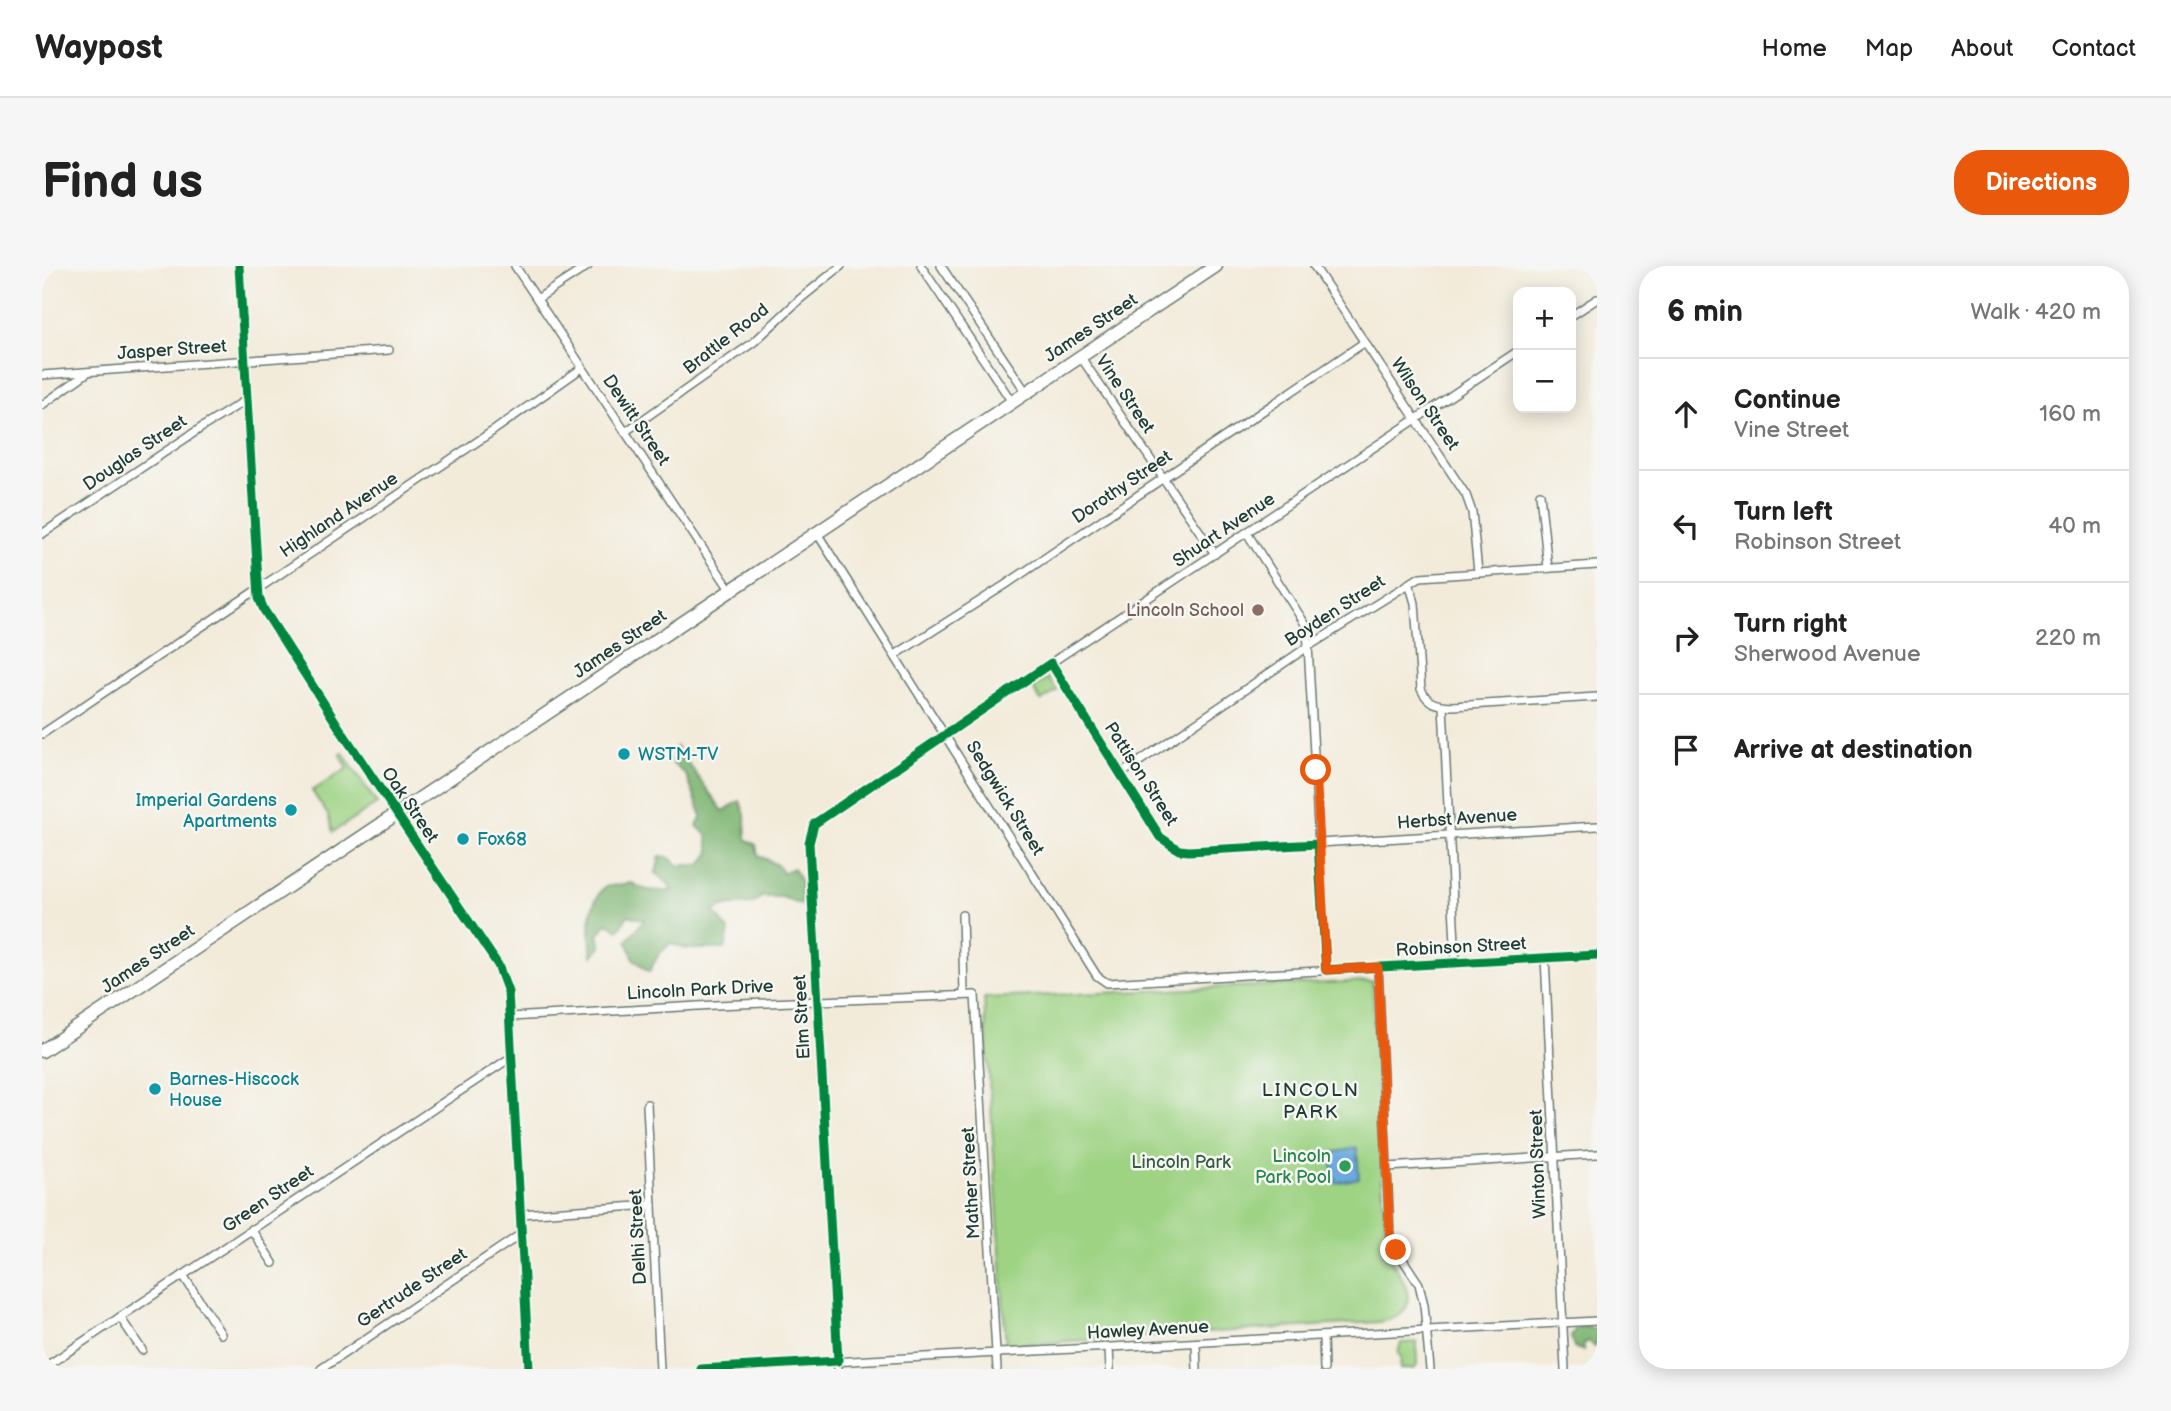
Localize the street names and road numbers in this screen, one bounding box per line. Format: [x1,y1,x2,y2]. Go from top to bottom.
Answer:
street label: James Street [1041,289,1142,367]
street label: Brattle Road [679,299,773,379]
street label: Jasper Street [117,336,228,364]
street label: Vine Street [1091,351,1159,438]
street label: Wilson Street [1386,354,1464,455]
street label: Dewitt Street [598,371,674,470]
street label: Douglas Street [79,410,191,495]
street label: Dorothy Street [1068,446,1176,528]
street label: Highland Avenue [276,468,402,562]
street label: Shuart Avenue [1169,488,1279,572]
street label: Boyden Street [1281,571,1389,651]
street label: James Street [570,605,671,683]
street label: Pattison Street [1100,718,1183,830]
street label: Sedgwick Street [961,737,1049,859]
street label: Oak Street [377,763,443,847]
street label: Herbst Avenue [1396,804,1518,834]
street label: James Street [98,920,199,998]
street label: Robinson Street [1395,933,1527,961]
street label: Elm Street [789,974,815,1060]
street label: Lincoln Park Drive [626,976,774,1004]
street label: Winton Street [1526,1109,1550,1219]
street label: Mather Street [958,1126,984,1240]
street label: Green Street [219,1161,318,1237]
street label: Delhi Street [625,1188,651,1285]
street label: Gertrude Street [353,1243,471,1332]
street label: Hawley Avenue [1087,1316,1210,1344]

